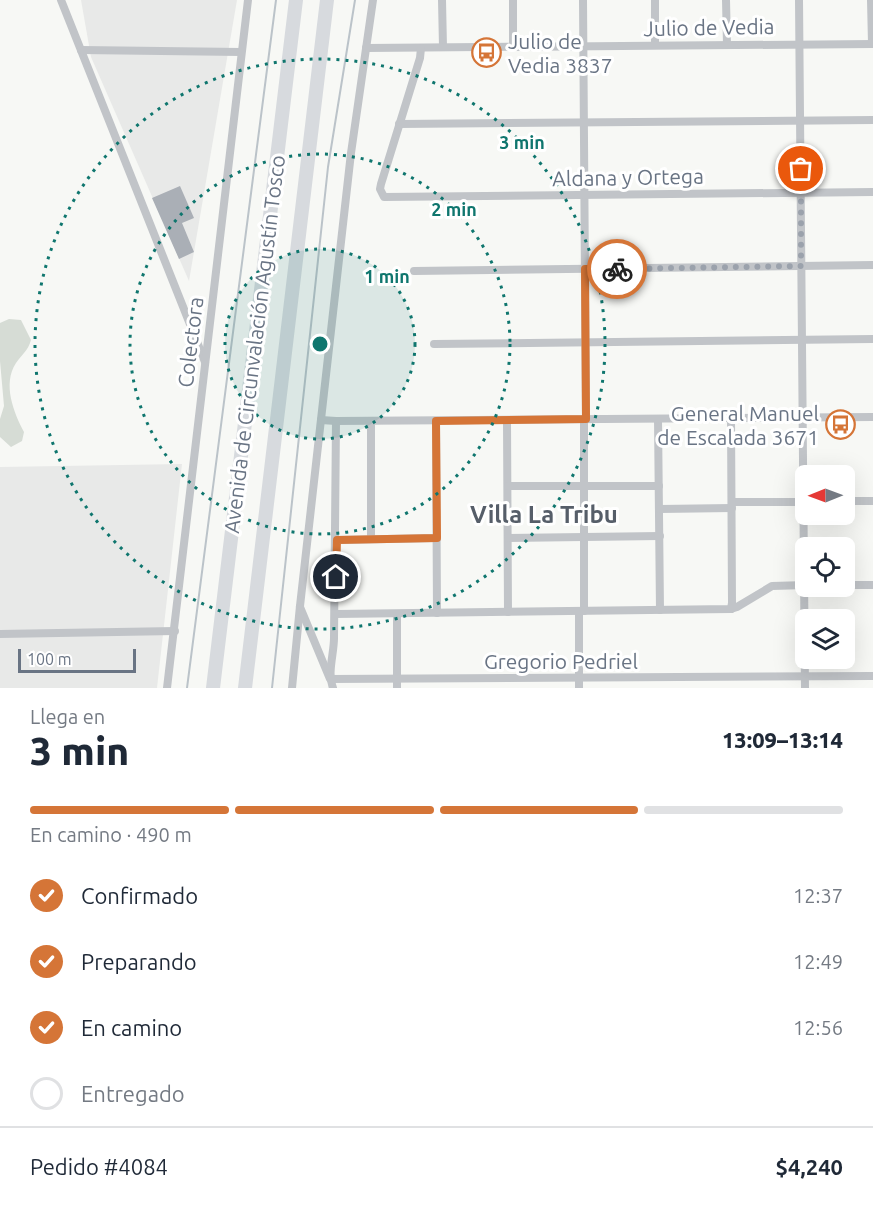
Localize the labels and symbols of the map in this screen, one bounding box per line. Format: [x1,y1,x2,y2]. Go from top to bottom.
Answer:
street label: Julio de Vedia [643,14,775,40]
place label: Julio de Vedia 3837 [508,29,613,77]
bus stop icon: Julio de Vedia 3837 [471,37,503,69]
text: 3 min [499,132,545,152]
pin [775,143,826,194]
street label: Avenida de Circunvalación Agustín Tosco [219,154,289,534]
street label: Aldana y Ortega [552,164,704,190]
text: 2 min [431,199,477,219]
courier [587,239,647,299]
text: 1 min [364,266,410,286]
street label: Colectora [173,295,207,389]
centre of rings [310,334,330,354]
place label: General Manuel de Escalada 3671 [657,401,819,449]
bus stop icon: General Manuel de Escalada 3671 [824,409,856,441]
north arrow [795,465,855,525]
district label: Villa La Tribu [470,501,618,528]
pin [310,551,361,602]
scale bar [18,646,136,674]
street label: Gregorio Pedriel [484,649,638,673]

